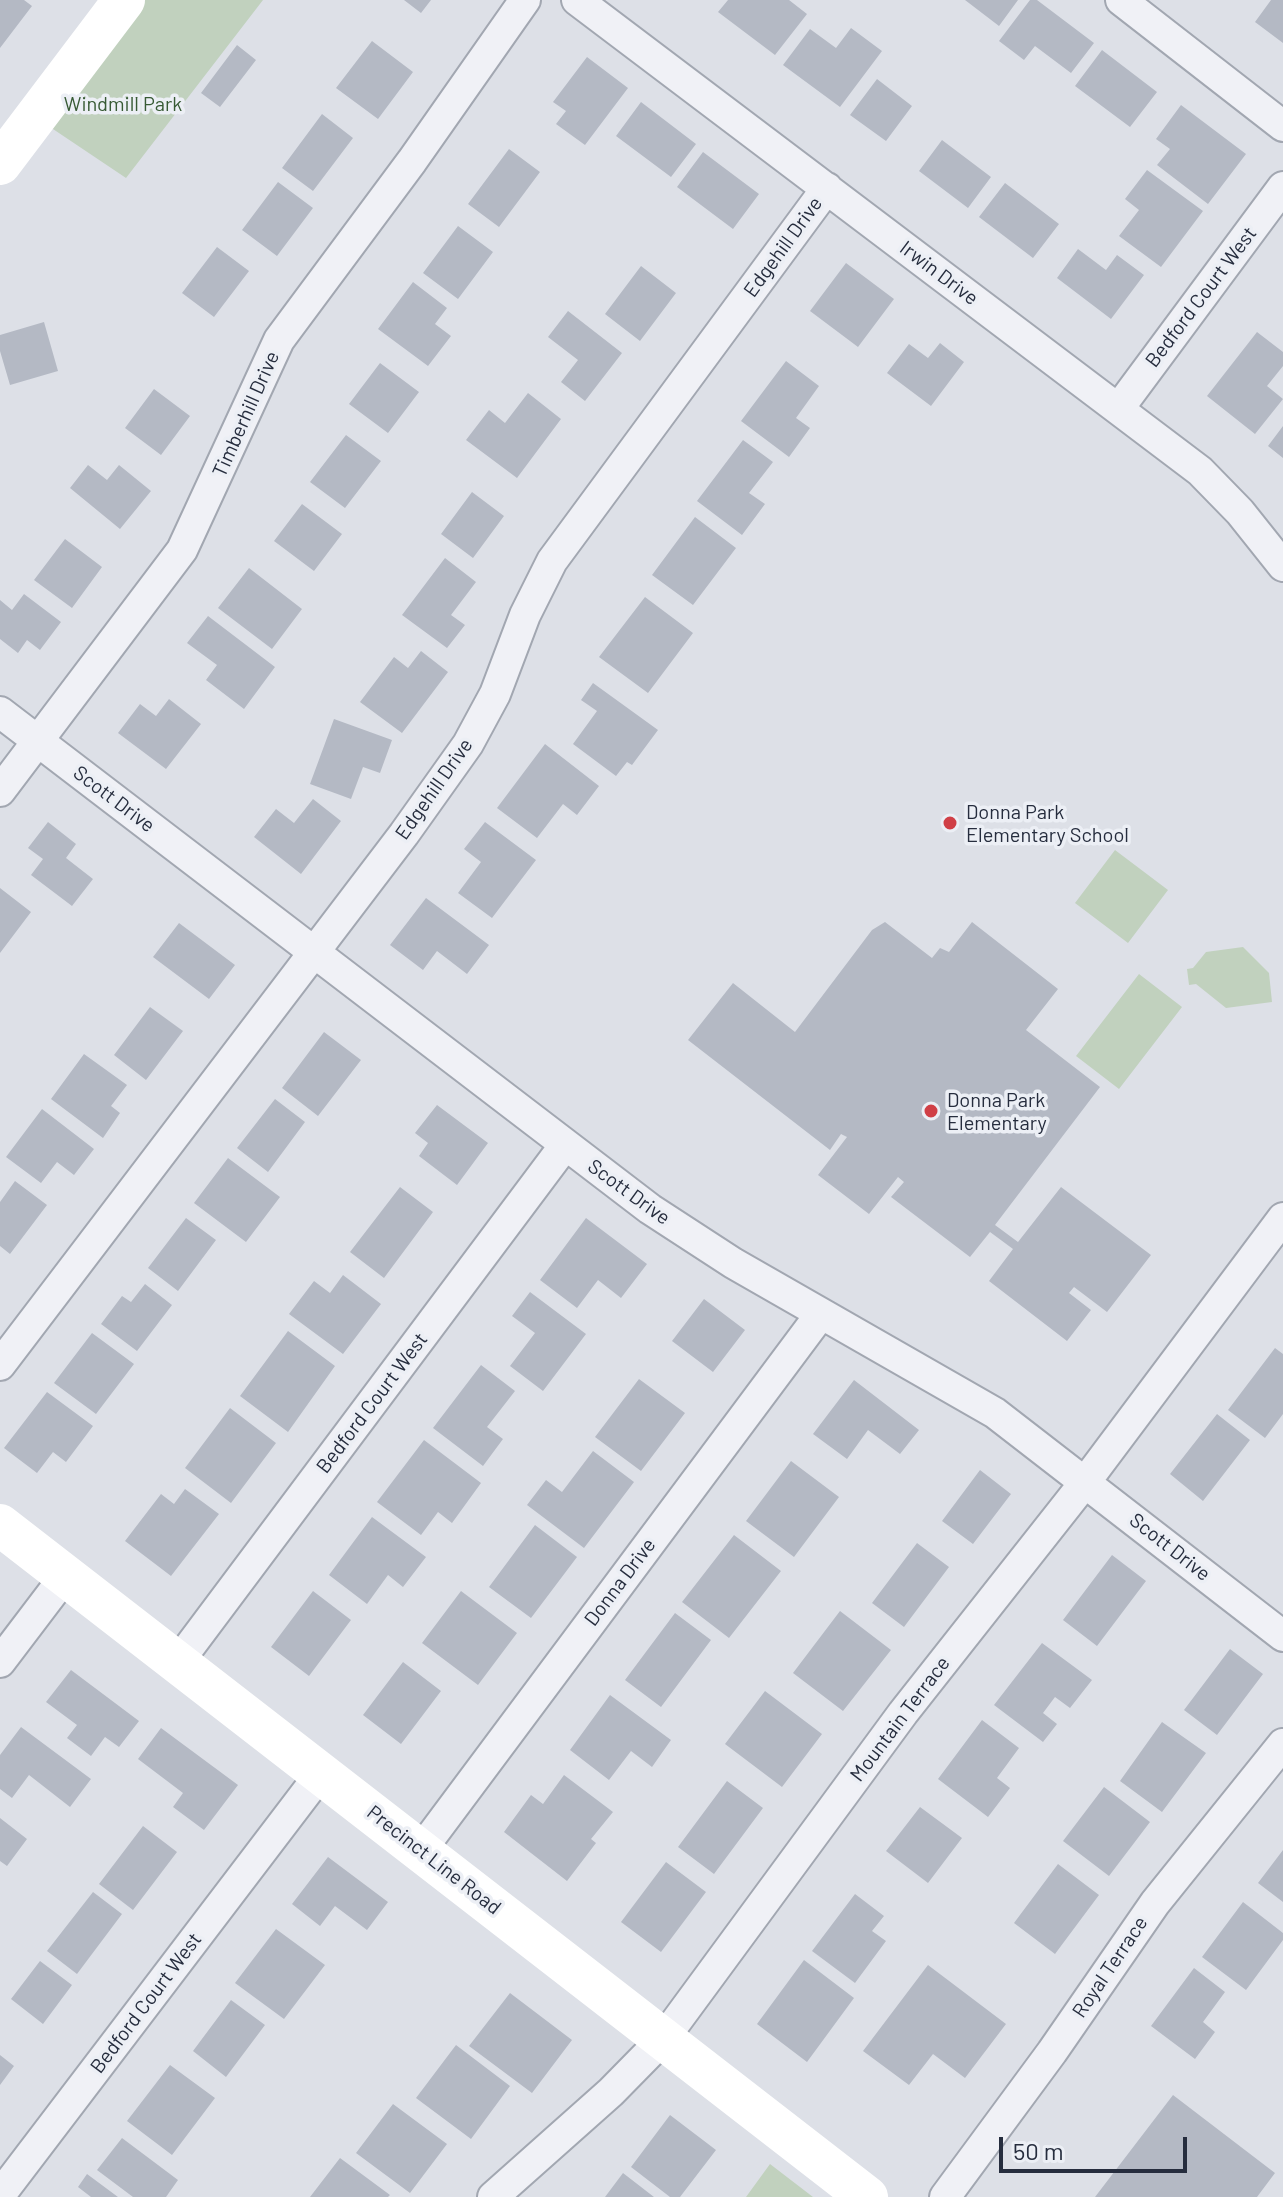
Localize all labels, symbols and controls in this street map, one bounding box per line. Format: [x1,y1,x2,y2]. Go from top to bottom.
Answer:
park label: Windmill Park [64,92,182,116]
street label: Edgehill Drive [739,192,827,302]
street label: Bedford Court West [1140,222,1262,372]
street label: Irwin Drive [895,236,983,310]
street label: Timberhill Drive [208,347,284,481]
street label: Edgehill Drive [390,734,478,844]
street label: Scott Drive [68,761,160,837]
place label: Donna Park Elementary School [966,800,1129,847]
marker: Donna Park Elementary School [941,814,959,832]
place label: Donna Park Elementary [947,1088,1047,1135]
marker: Donna Park Elementary [922,1102,940,1120]
street label: Scott Drive [583,1154,675,1230]
street label: Bedford Court West [311,1328,433,1478]
street label: Scott Drive [1125,1508,1215,1586]
street label: Donna Drive [579,1533,661,1631]
street label: Mountain Terrace [845,1652,955,1786]
street label: Precinct Line Road [362,1800,506,1920]
street label: Royal Terrace [1067,1912,1153,2022]
street label: Bedford Court West [85,1928,207,2078]
scale bar [1003,2121,1191,2171]
text: 50 m [1013,2136,1064,2165]

